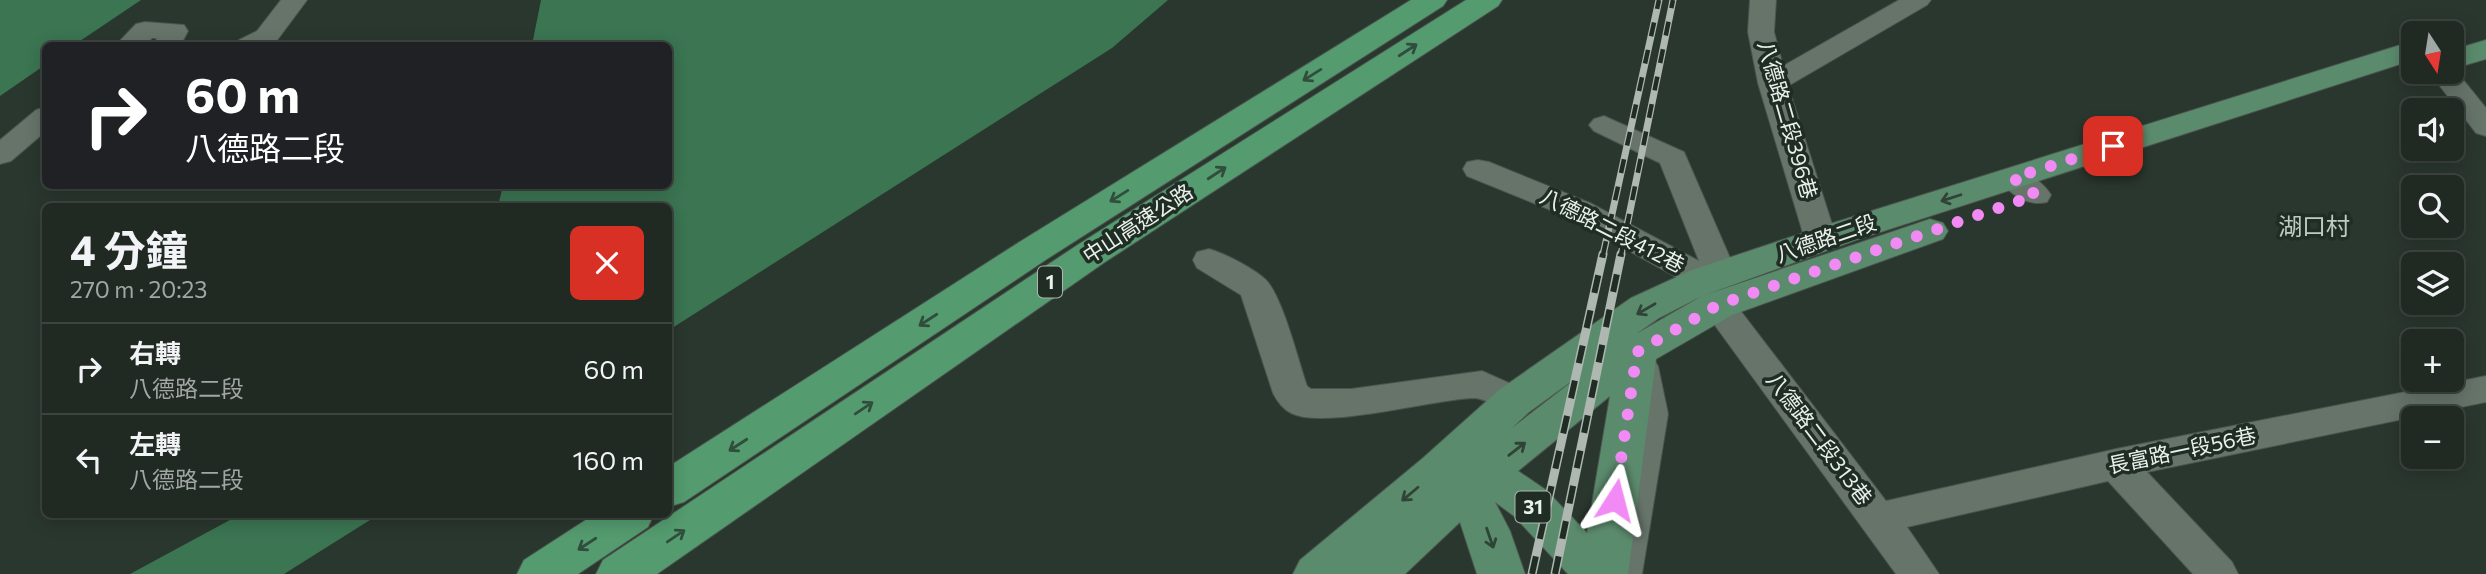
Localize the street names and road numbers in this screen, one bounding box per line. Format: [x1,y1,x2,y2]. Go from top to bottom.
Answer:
street label: 八德路二段396巷 [1754,38,1823,202]
street label: 中山高速公路 [1078,178,1197,268]
street label: 八德路二段412巷 [1536,183,1689,277]
street label: 八德路二段 [1772,209,1879,266]
road number: 1 [1038,266,1062,298]
street label: 八德路二段313巷 [1762,367,1878,509]
street label: 長富路一段56巷 [2105,422,2258,477]
road number: 31 [1516,492,1550,522]

